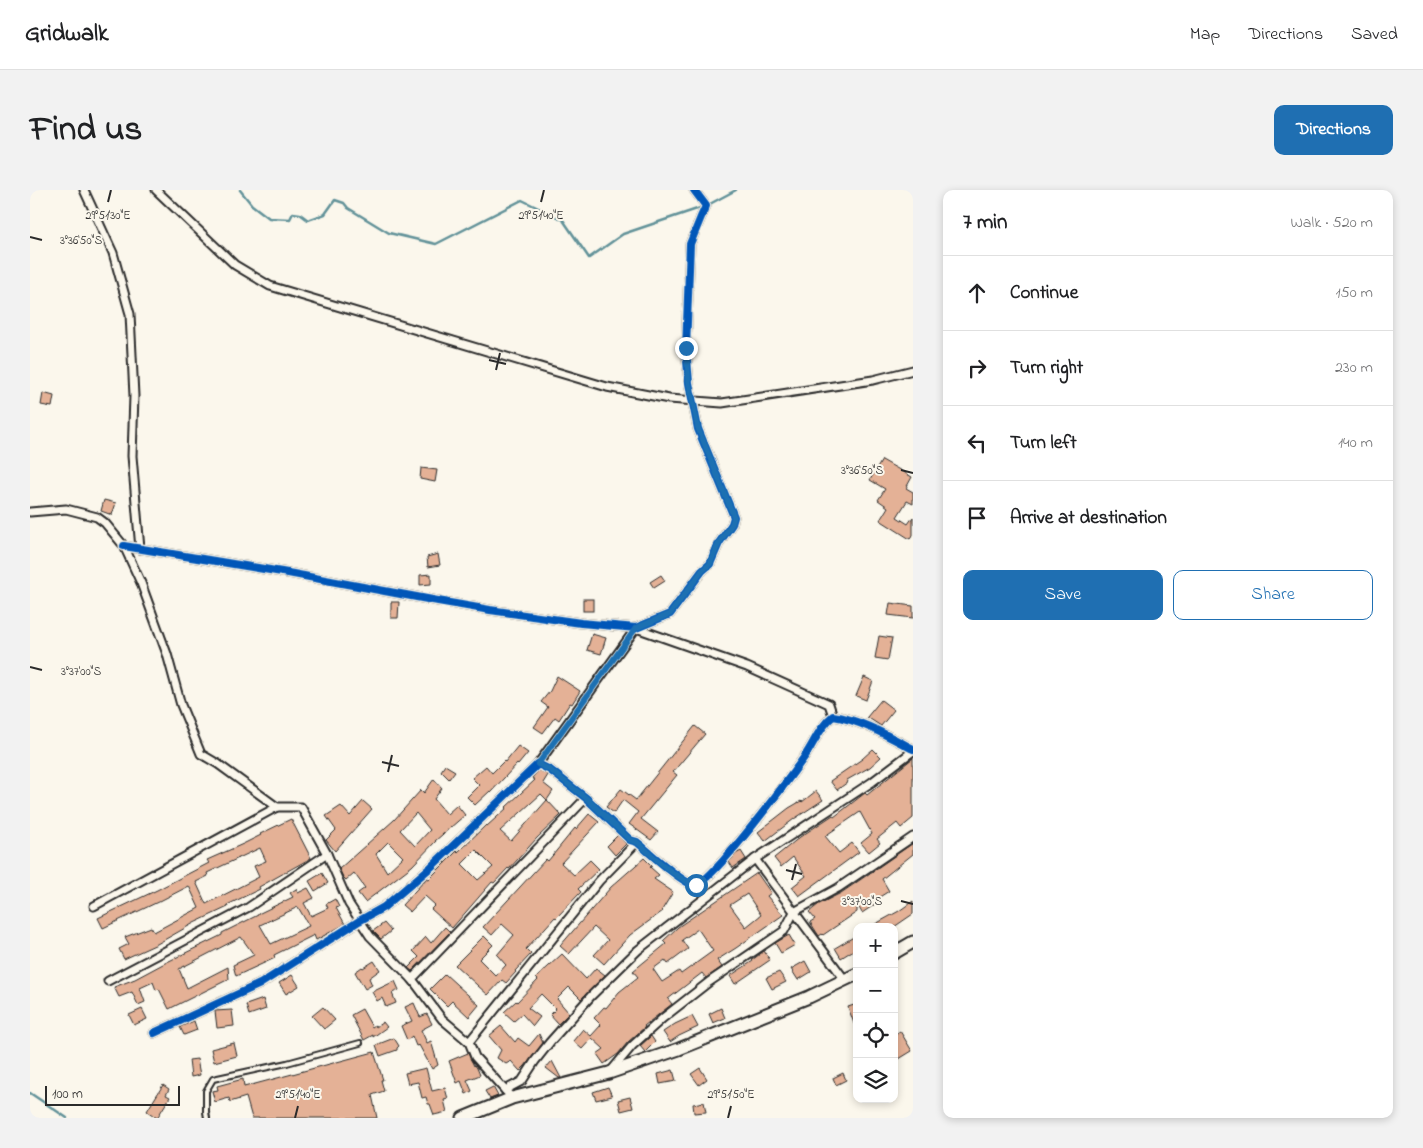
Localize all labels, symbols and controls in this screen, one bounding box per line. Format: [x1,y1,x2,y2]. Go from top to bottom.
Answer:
text: Gridwalk [25,17,109,52]
text: Map [1190,22,1220,48]
text: Directions [1248,22,1323,48]
text: Saved [1351,22,1398,48]
text: Find us [30,105,142,156]
button: Directions [1274,105,1393,155]
text: 29°51'30"E [86,207,130,225]
text: 29°51'40"E [519,207,563,225]
text: 7 min [963,208,1007,238]
text: Walk · 520 m [1290,211,1373,235]
text: 3°36'50"S [60,232,102,250]
icon: ahead [963,279,991,307]
text: Continue [1010,280,1078,307]
text: 150 m [1335,281,1373,305]
route end [675,337,698,360]
icon: right [963,354,991,382]
text: Turn right [1010,355,1083,382]
text: 230 m [1335,356,1373,380]
icon: left [963,429,991,457]
text: Turn left [1010,430,1077,457]
text: 140 m [1338,431,1373,455]
text: 3°36'50"S [841,462,883,480]
icon: arrive [963,504,991,532]
text: Arrive at destination [1010,505,1167,532]
button: Save [963,570,1163,620]
button: Share [1173,570,1373,620]
text: 3°37'00"S [61,663,101,681]
route start [685,874,708,897]
text: 3°37'00"S [842,893,882,911]
map controls [853,923,898,1103]
button: + [853,923,898,968]
button: − [853,968,898,1013]
button: locate [853,1013,898,1058]
button: layers [853,1058,898,1103]
scale bar [45,1083,180,1106]
text: 100 m [52,1084,83,1105]
text: 29°51'40"E [276,1086,320,1104]
text: 29°51'50"E [708,1086,754,1104]

